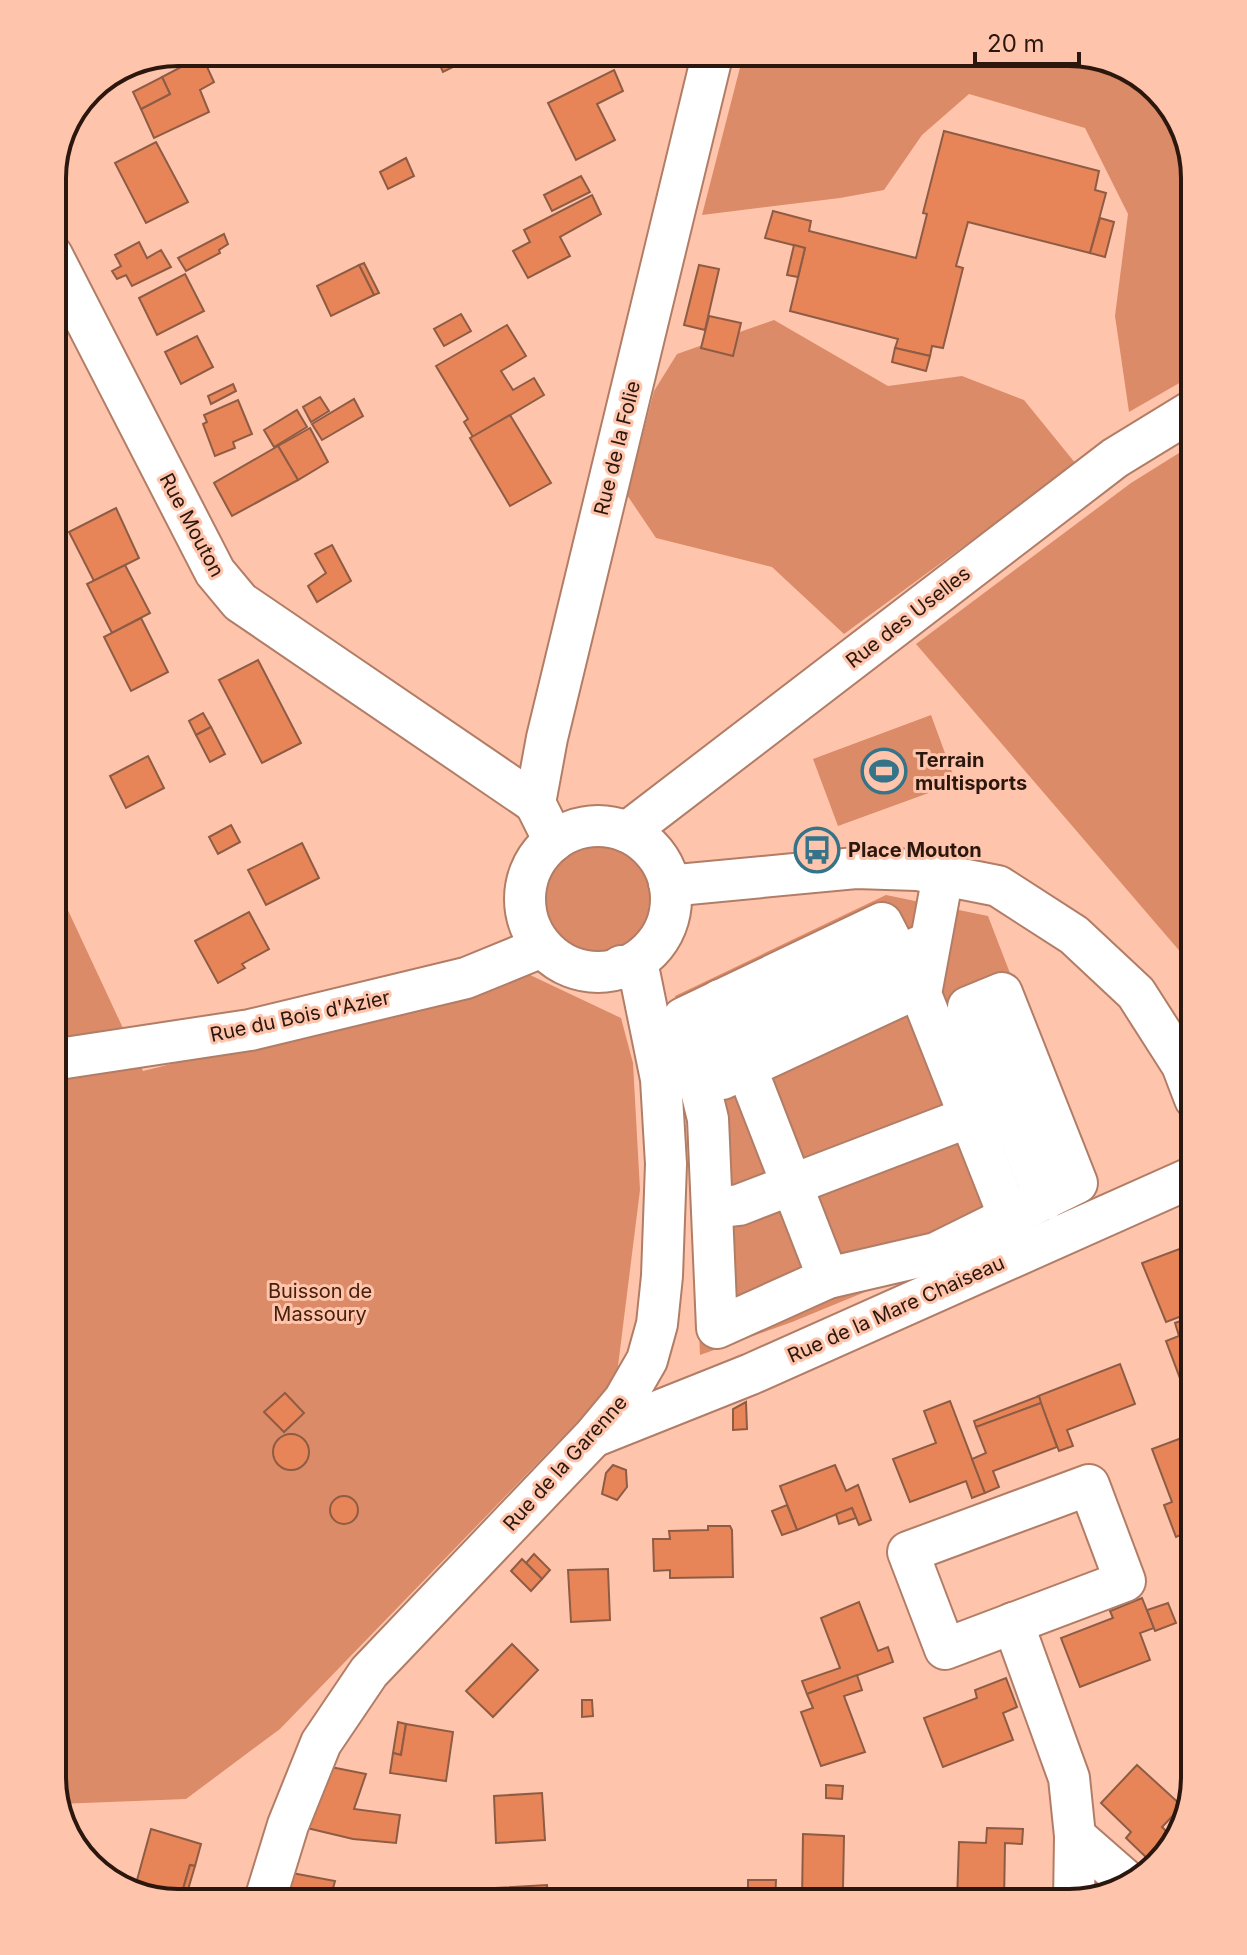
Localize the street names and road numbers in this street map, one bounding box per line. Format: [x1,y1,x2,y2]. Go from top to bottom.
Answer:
street label: Rue de la Folie [589,378,645,518]
street label: Rue Mouton [155,469,229,581]
street label: Rue des Uselles [841,561,975,673]
street label: Rue du Bois d'Azier [208,985,393,1047]
street label: Rue de la Mare Chaiseau [784,1250,1008,1368]
street label: Rue de la Garenne [498,1390,632,1536]

